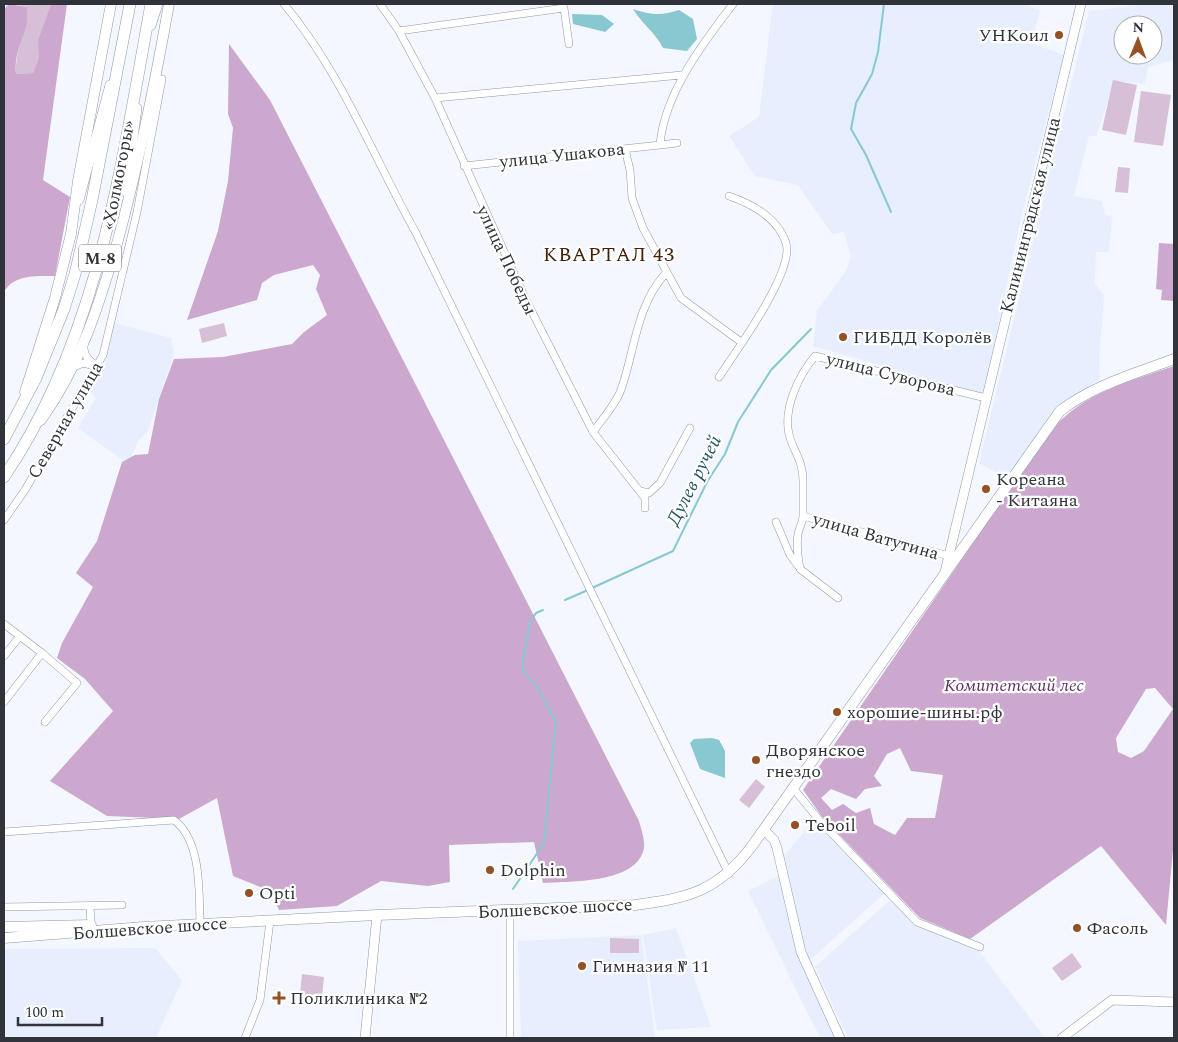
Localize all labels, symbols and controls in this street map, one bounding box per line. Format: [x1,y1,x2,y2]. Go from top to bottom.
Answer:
north arrow [1113,15,1163,65]
text: N [1132,17,1144,38]
place label: УНКоил [979,22,1049,49]
marker: УНКоил [1053,29,1065,41]
street label: Калининградская улица [993,114,1068,316]
street label: «Холмогоры» [95,118,142,232]
street label: улица Ушакова [497,135,626,176]
street label: улица Победы [469,200,544,320]
district label: КВАРТАЛ 43 [543,240,675,270]
road number: М-8 [79,244,121,272]
place label: ГИБДД Королёв [853,324,991,351]
marker: ГИБДД Королёв [837,331,849,343]
street label: улица Суворова [823,345,958,404]
street label: Северная улица [21,356,110,484]
water label: Дулев ручей [659,430,730,532]
place label: Кореана - Китаяна [996,466,1078,514]
marker: Кореана - Китаяна [980,483,992,495]
street label: улица Ватутина [809,505,942,567]
park label: Комитетский лес [944,672,1084,699]
place label: хорошие-шины.рф [847,699,1003,726]
marker: хорошие-шины.рф [831,706,843,718]
place label: Дворянское гнездо [766,737,865,785]
marker: Дворянское гнездо [750,754,762,766]
place label: Teboil [805,812,856,839]
marker: Teboil [789,819,801,831]
place label: Dolphin [500,857,566,884]
marker: Dolphin [484,864,496,876]
place label: Opti [259,880,296,907]
marker: Opti [243,887,255,899]
street label: Болшевское шоссе [477,891,633,926]
street label: Болшевское шоссе [72,910,228,947]
place label: Фасоль [1087,915,1148,942]
marker: Фасоль [1071,922,1083,934]
place label: Гимназия № 11 [592,953,709,980]
marker: Гимназия № 11 [576,960,588,972]
place label: Поликлиника №2 [290,985,427,1012]
marker: Поликлиника №2 [272,991,286,1005]
scale bar [18,994,101,1026]
text: 100 m [25,1001,64,1024]

